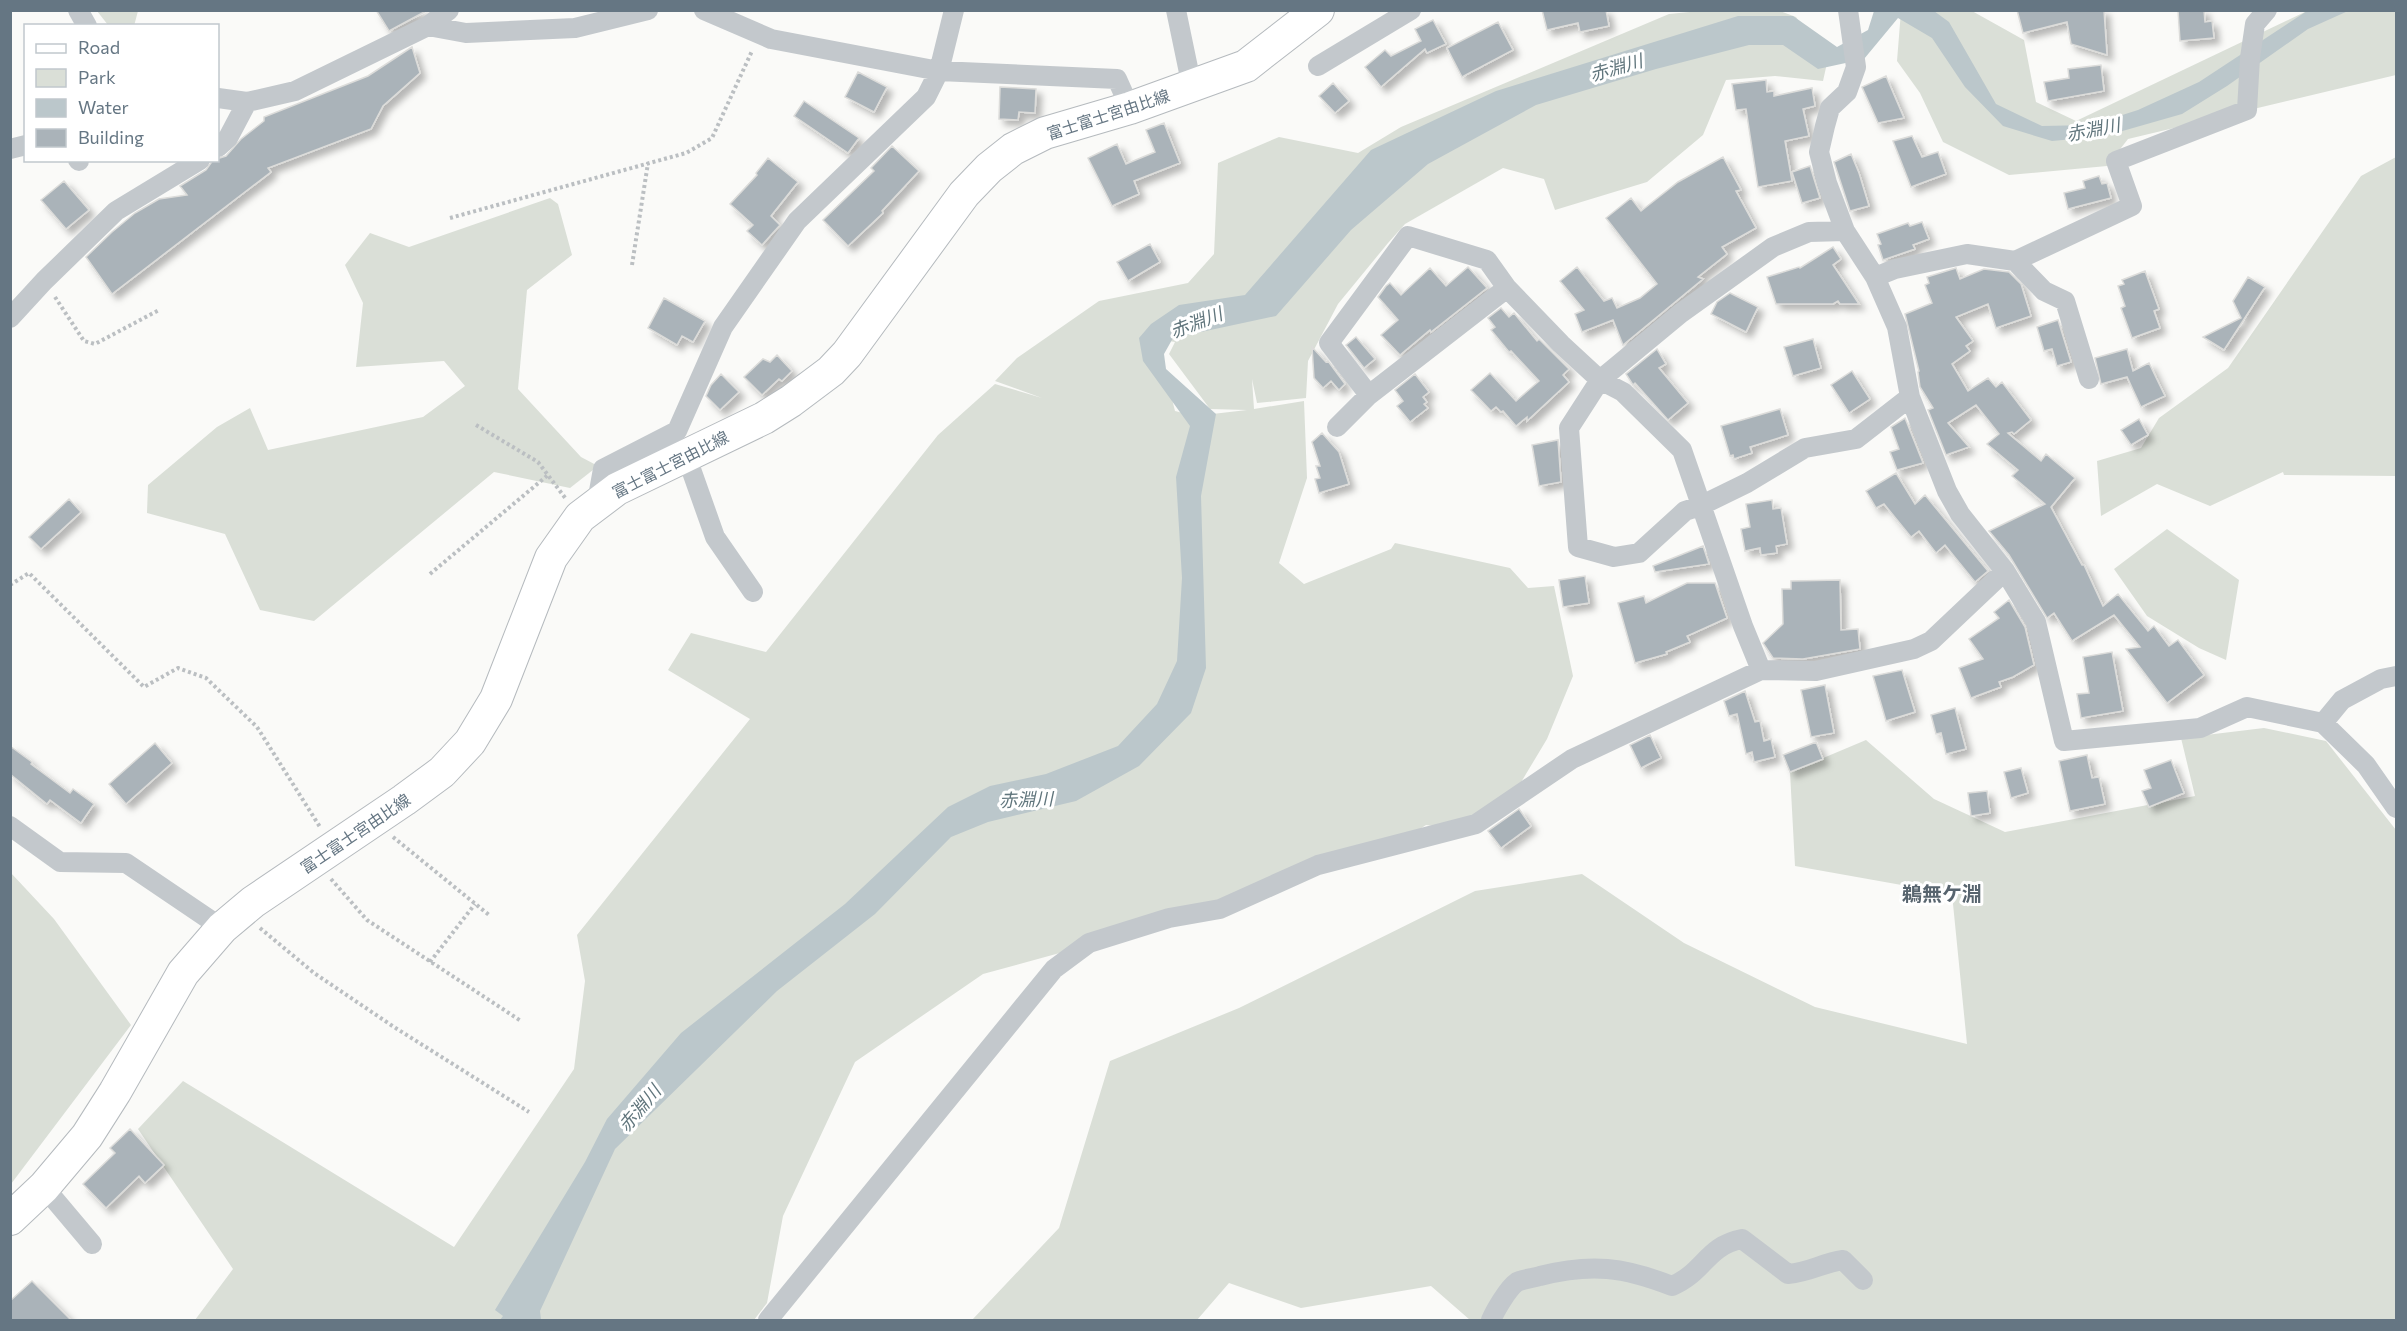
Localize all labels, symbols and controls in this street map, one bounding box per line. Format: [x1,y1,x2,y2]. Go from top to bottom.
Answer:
legend [24,24,219,162]
text: Road [78,36,120,58]
water label: 赤淵川 [1587,48,1647,85]
text: Park [78,66,116,88]
street label: 富士富士宮由比線 [1044,85,1172,143]
text: Water [78,96,129,118]
water label: 赤淵川 [2064,113,2124,145]
text: Building [78,126,144,148]
water label: 赤淵川 [1167,301,1227,342]
street label: 富士富士宮由比線 [609,426,731,502]
water label: 赤淵川 [999,787,1055,811]
street label: 富士富士宮由比線 [297,789,413,877]
district label: 鵜無ケ淵 [1902,881,1982,905]
water label: 赤淵川 [613,1079,666,1136]

